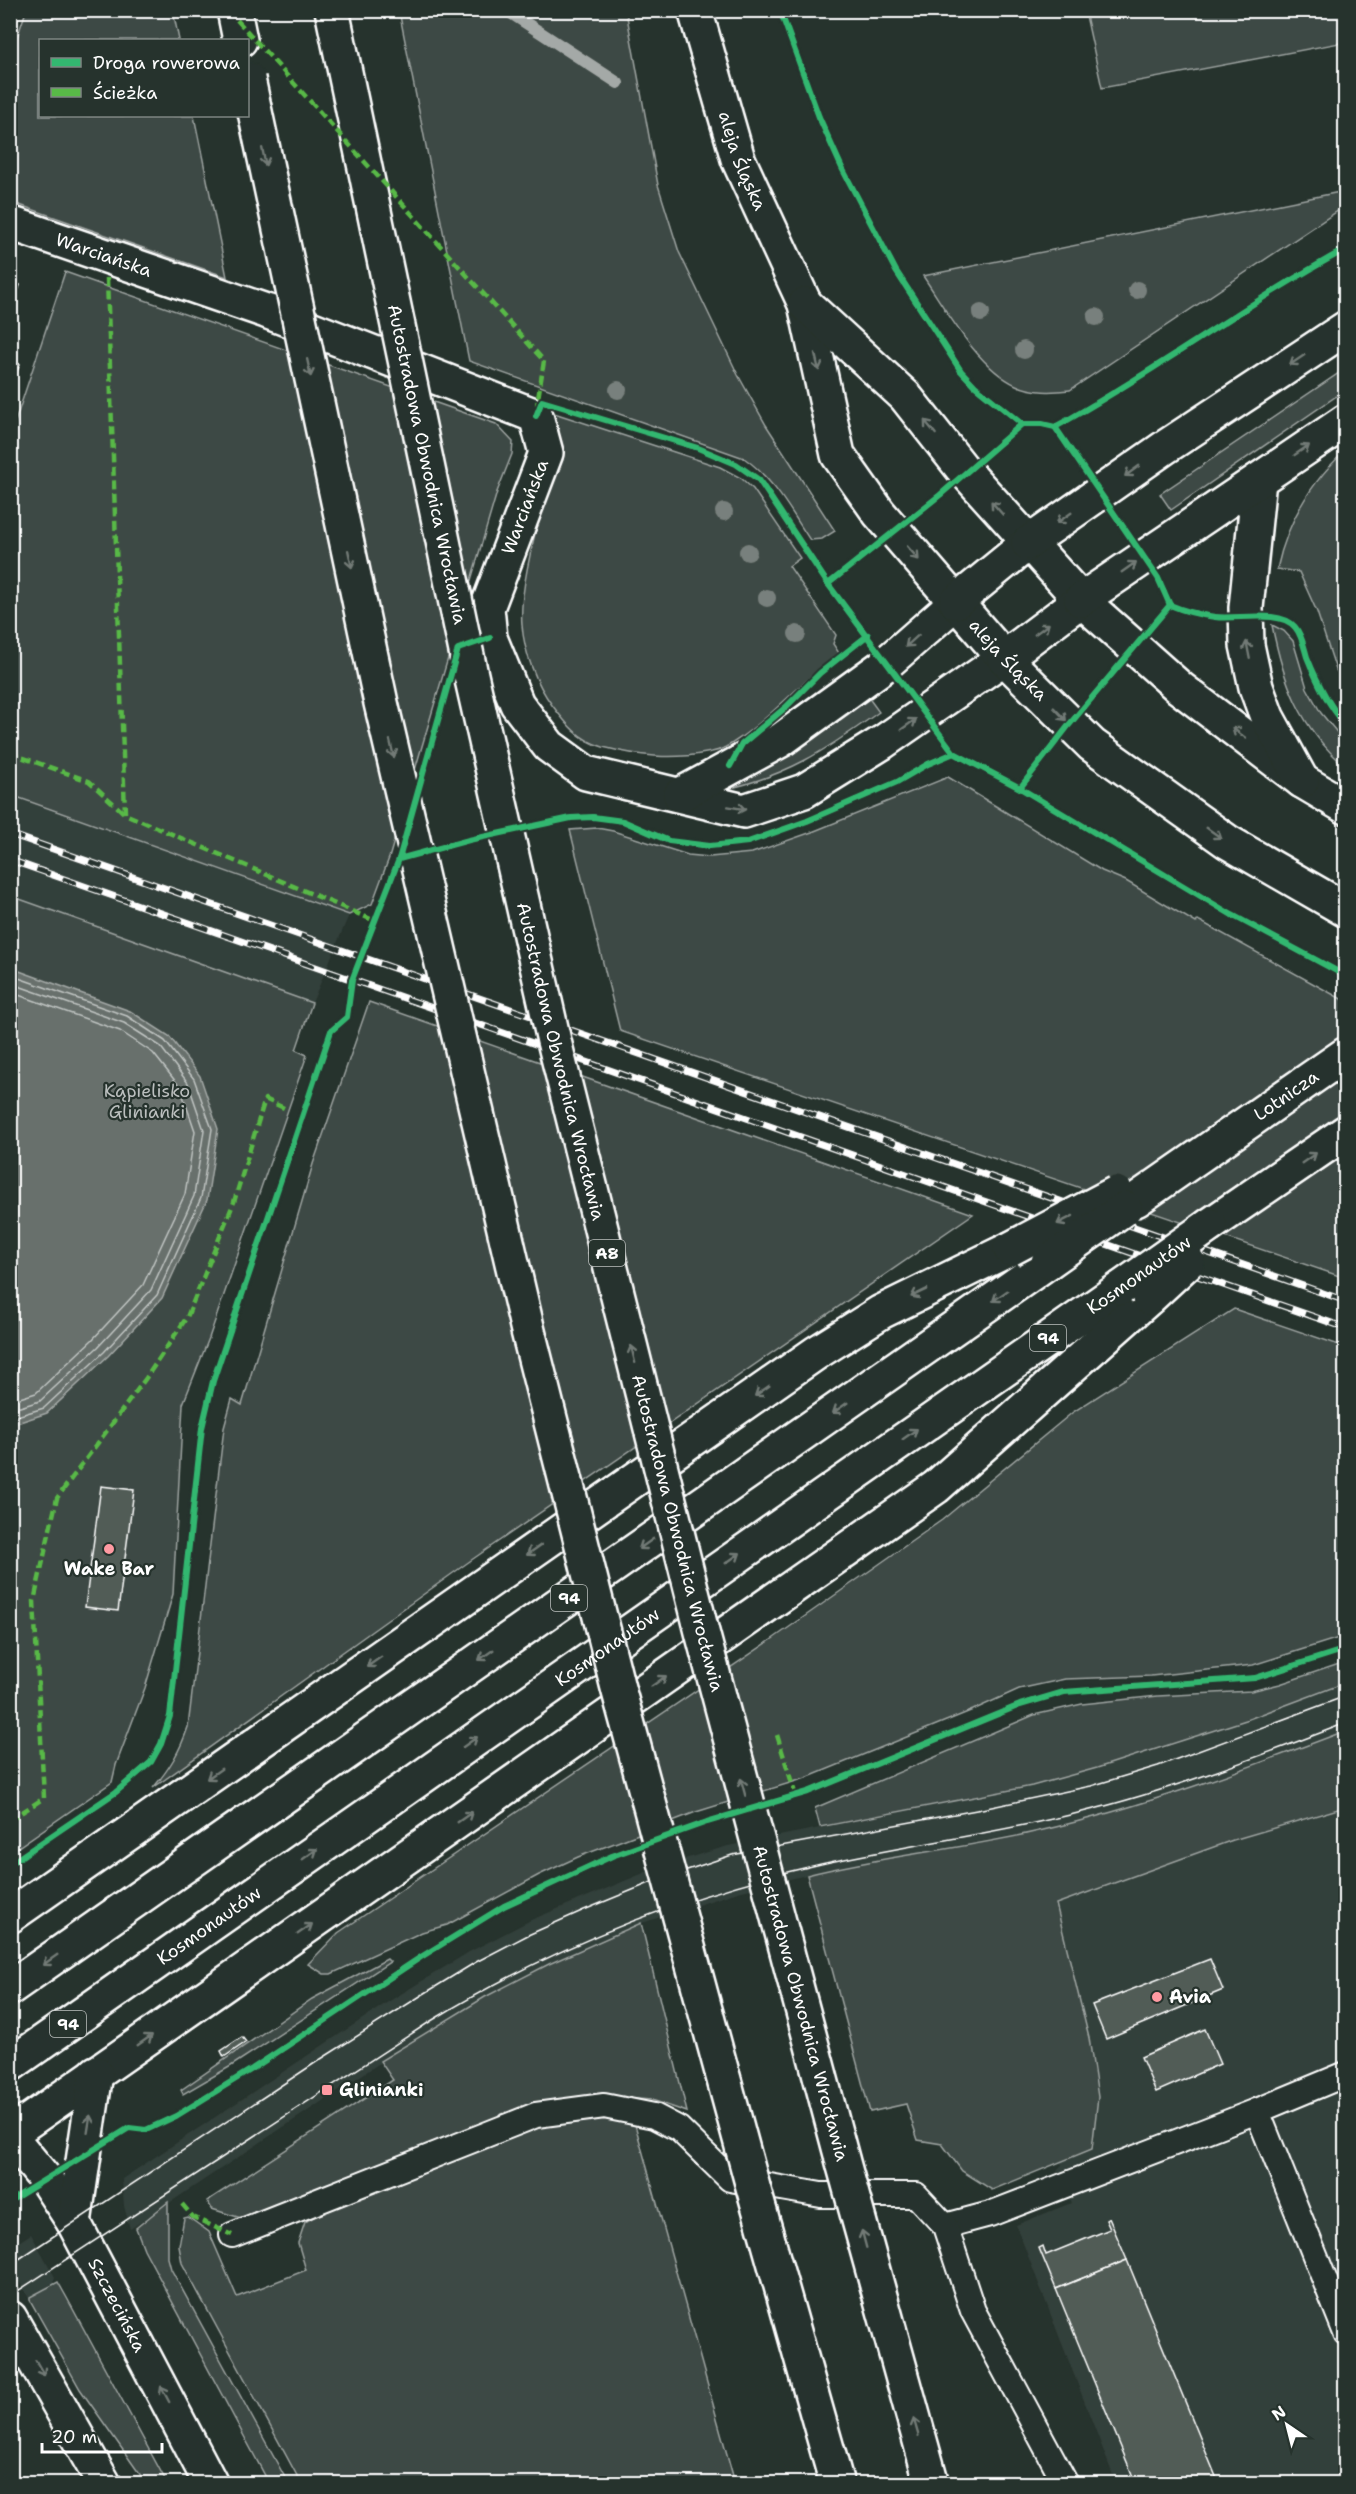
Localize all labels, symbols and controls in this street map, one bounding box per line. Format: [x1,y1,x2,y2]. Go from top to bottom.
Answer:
legend [39,39,249,117]
text: Droga rowerowa [93,51,240,75]
text: Ścieżka [93,81,157,105]
street label: aleja Śląska [713,108,772,214]
one-way arrow [258,147,270,166]
street label: Warciańska [52,228,155,283]
street label: Autostradowa Obwodnica Wrocławia [382,302,472,626]
one-way arrow [812,352,824,371]
one-way arrow [1289,354,1306,366]
one-way arrow [304,358,315,377]
one-way arrow [923,419,936,435]
one-way arrow [1294,444,1310,456]
street label: Warciańska [496,456,554,558]
one-way arrow [1125,465,1141,477]
one-way arrow [990,500,1004,515]
one-way arrow [1056,512,1073,524]
one-way arrow [906,545,920,560]
one-way arrow [345,548,356,568]
one-way arrow [1120,561,1137,573]
street label: aleja Śląska [963,614,1053,706]
one-way arrow [1034,622,1050,635]
one-way arrow [905,634,920,648]
one-way arrow [1242,641,1253,660]
one-way arrow [1052,707,1067,722]
one-way arrow [900,718,916,730]
one-way arrow [1231,726,1247,739]
one-way arrow [386,739,398,758]
one-way arrow [727,803,746,814]
one-way arrow [1206,827,1222,839]
street label: Autostradowa Obwodnica Wrocławia [511,900,610,1223]
street label: Lotnicza [1249,1065,1323,1126]
park label: Kąpielisko Glinianki [104,1079,190,1124]
one-way arrow [1300,1152,1316,1164]
one-way arrow [1056,1215,1074,1226]
street label: Kosmonautów [1082,1230,1196,1320]
road number: A8 [589,1240,625,1266]
one-way arrow [911,1287,929,1299]
one-way arrow [993,1290,1009,1302]
road number: 94 [1030,1325,1066,1351]
one-way arrow [626,1345,638,1364]
street label: Autostradowa Obwodnica Wrocławia [626,1372,729,1694]
one-way arrow [755,1384,771,1397]
one-way arrow [833,1402,849,1414]
one-way arrow [901,1428,918,1440]
one-way arrow [639,1538,655,1550]
marker: Wake Bar [102,1542,116,1556]
one-way arrow [526,1544,542,1556]
one-way arrow [725,1552,741,1564]
place label: Wake Bar [64,1557,155,1581]
road number: 94 [551,1585,587,1611]
street label: Kosmonautów [550,1602,665,1692]
one-way arrow [479,1649,495,1661]
one-way arrow [366,1656,383,1668]
one-way arrow [650,1675,666,1687]
one-way arrow [462,1736,478,1748]
one-way arrow [207,1768,223,1780]
one-way arrow [737,1778,748,1797]
one-way arrow [456,1811,472,1823]
street label: Autostradowa Obwodnica Wrocławia [747,1842,854,2164]
one-way arrow [302,1848,318,1860]
street label: Kosmonautów [152,1881,266,1971]
one-way arrow [296,1923,312,1935]
one-way arrow [42,1954,59,1966]
place label: Avia [1169,1985,1212,2009]
marker: Avia [1150,1990,1164,2004]
road number: 94 [50,2011,86,2037]
one-way arrow [136,2034,152,2046]
place label: Glinianki [339,2078,424,2102]
marker: Glinianki [320,2083,334,2097]
one-way arrow [84,2114,95,2134]
one-way arrow [858,2230,869,2249]
street label: Szczecińska [83,2254,152,2356]
one-way arrow [34,2359,46,2376]
one-way arrow [158,2386,170,2404]
north arrow [1257,2395,1317,2455]
text: N [1267,2401,1290,2425]
scale bar [42,2416,162,2454]
one-way arrow [909,2418,921,2437]
text: 20 m [51,2425,97,2449]

